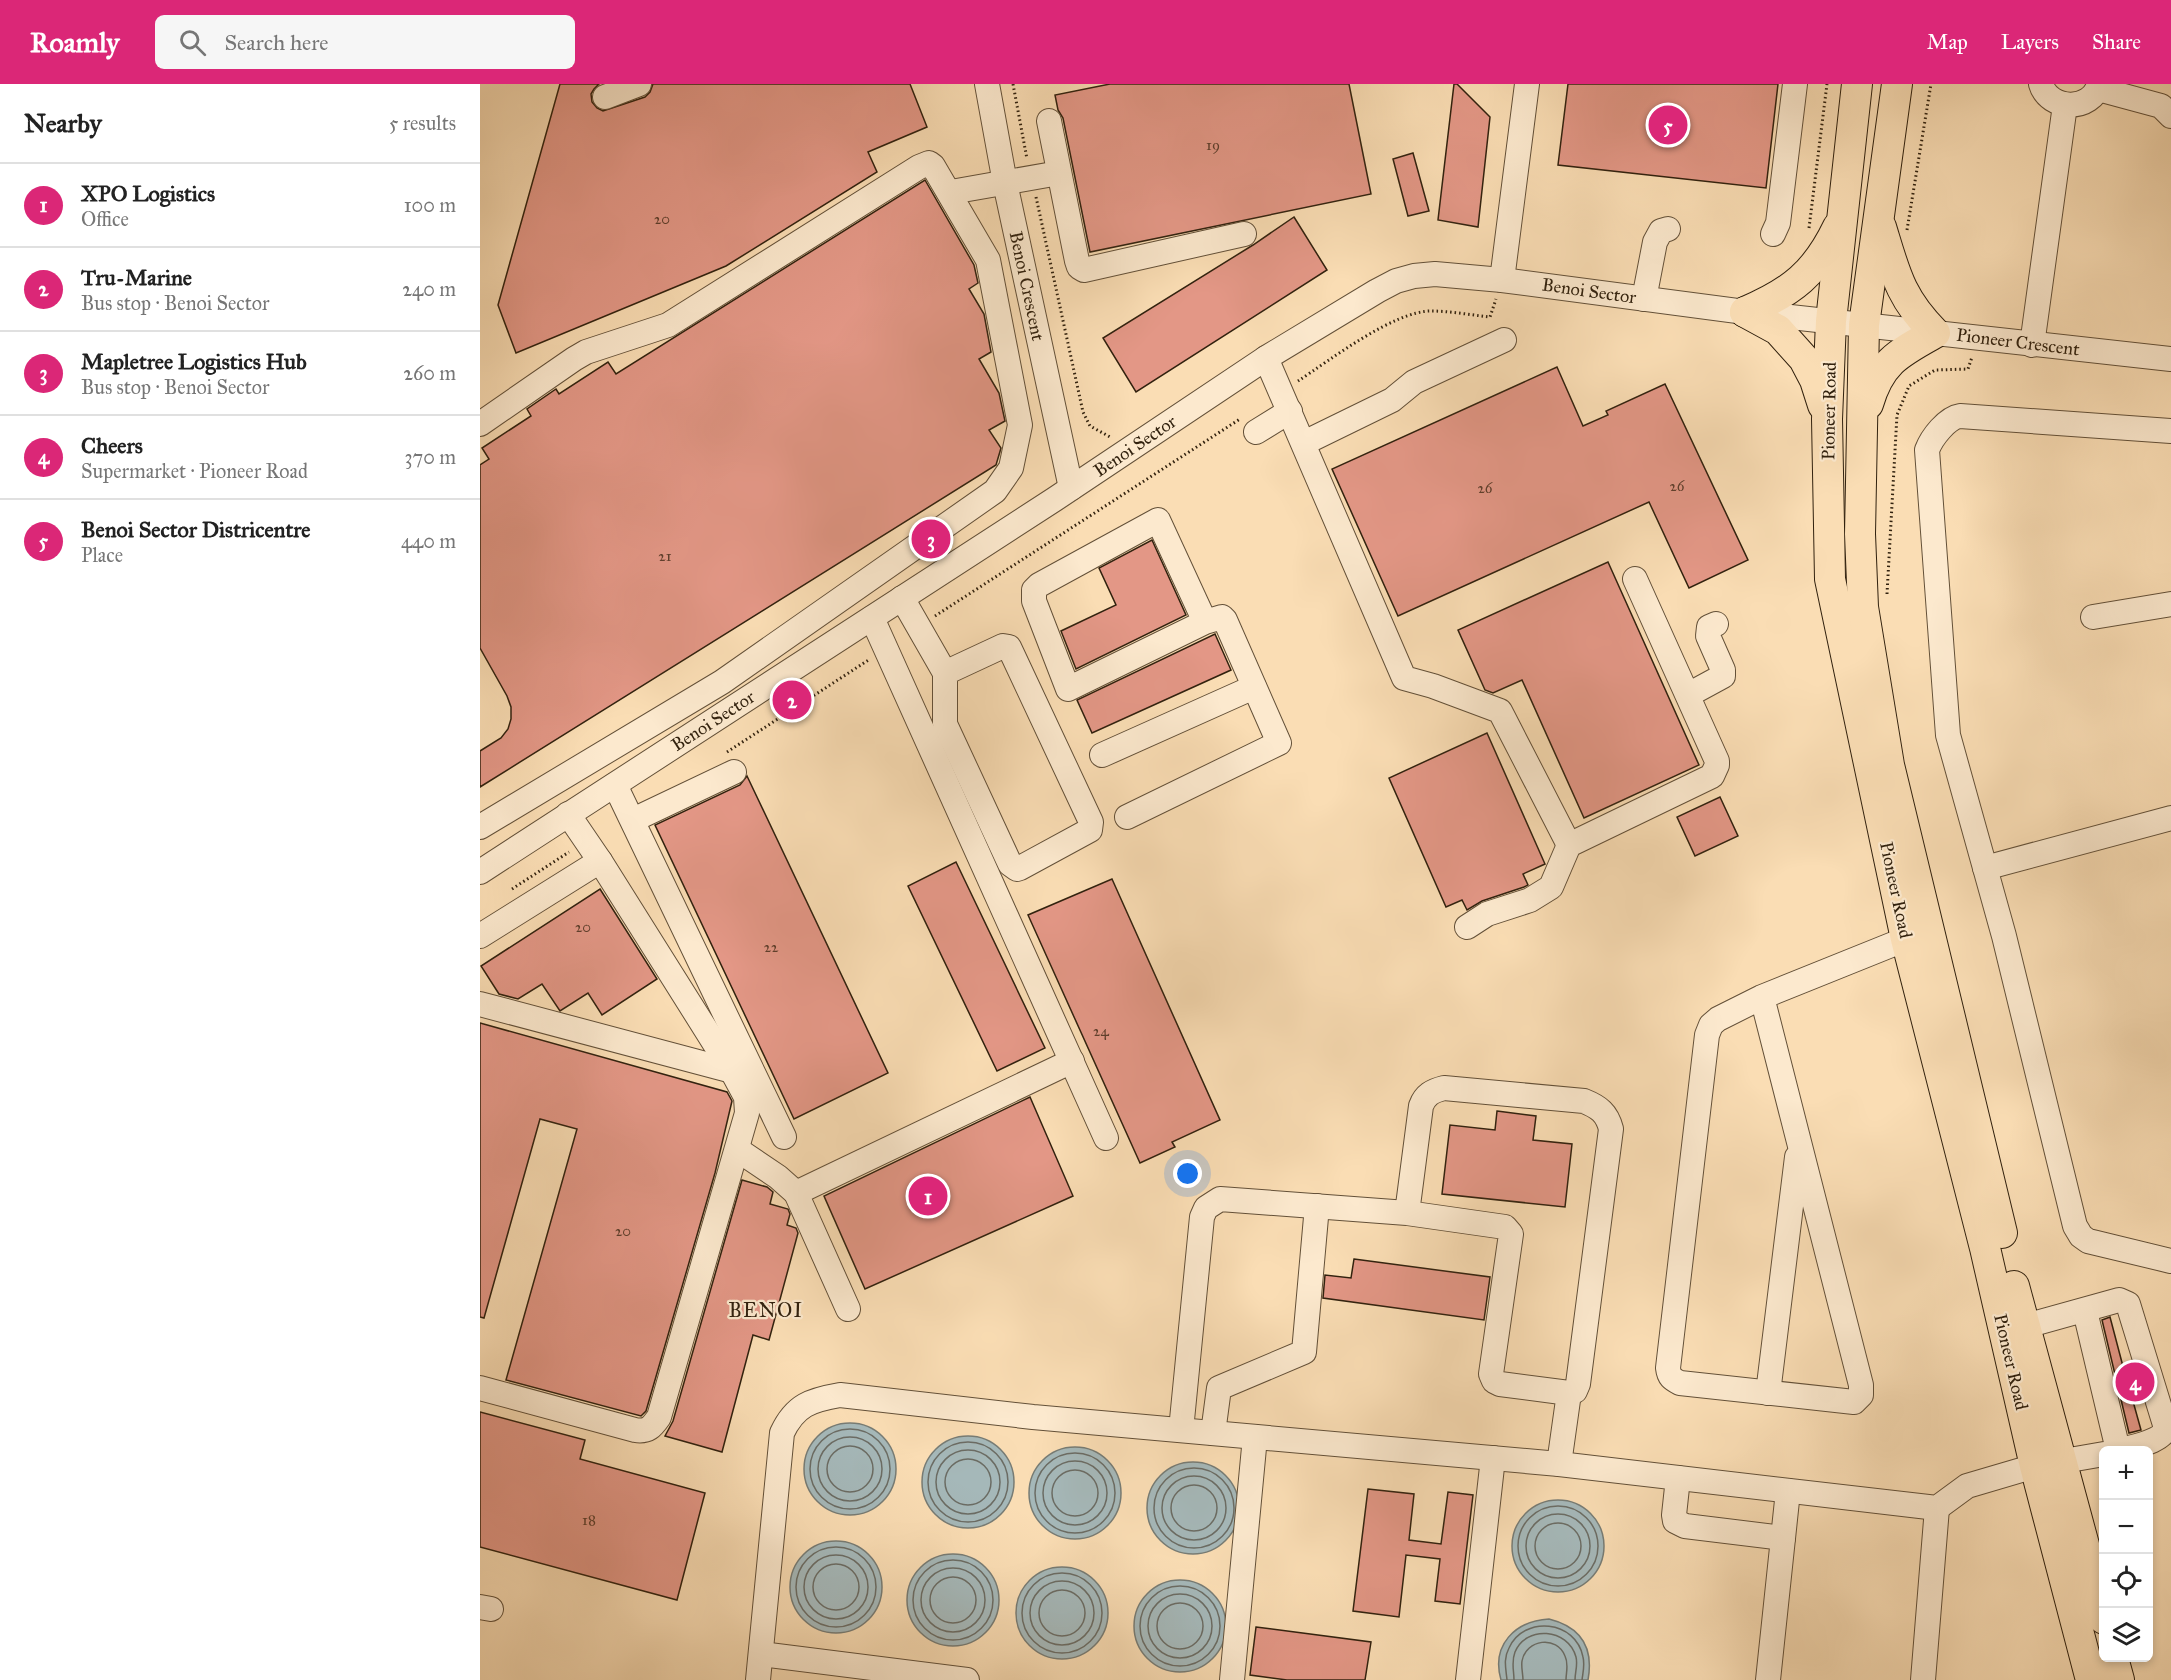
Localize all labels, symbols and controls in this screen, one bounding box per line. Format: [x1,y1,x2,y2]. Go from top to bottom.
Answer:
search box [155,15,575,69]
text: Roamly [30,25,119,60]
icon: search [176,26,209,59]
text: Search here [224,29,328,56]
text: Map [1927,29,1968,55]
text: Layers [2001,29,2059,55]
text: Share [2092,29,2141,55]
pin: 5 [1648,102,1688,147]
text: Nearby [24,107,102,139]
text: 5 results [389,111,456,135]
house number: 19 [1206,136,1220,154]
text: XPO Logistics [81,180,215,207]
text: 1 [40,193,47,217]
text: 100 m [404,193,456,217]
text: Office [81,207,129,231]
house number: 20 [654,210,670,228]
street label: Benoi Crescent [1005,229,1049,343]
text: Tru-Marine [81,264,192,291]
street label: Benoi Sector [1540,274,1638,309]
text: 2 [39,277,48,301]
text: 240 m [402,277,456,301]
text: Bus stop · Benoi Sector [81,291,270,315]
street label: Pioneer Crescent [1955,324,2081,361]
text: Mapletree Logistics Hub [81,348,307,375]
text: 3 [40,361,48,385]
text: 260 m [403,361,456,385]
street label: Pioneer Road [1817,362,1841,460]
text: Bus stop · Benoi Sector [81,375,270,399]
street label: Benoi Sector [1090,410,1181,482]
text: Cheers [81,432,143,459]
text: 4 [38,445,49,469]
text: 370 m [405,445,456,469]
text: Supermarket · Pioneer Road [81,459,308,483]
house number: 26 [1669,477,1686,495]
house number: 26 [1477,479,1494,497]
text: Benoi Sector Districentre [81,516,310,543]
pin: 3 [912,516,950,562]
text: 5 [39,529,48,553]
text: 440 m [401,529,456,553]
text: Place [81,543,123,567]
house number: 21 [658,547,672,565]
pin: 2 [772,678,812,722]
street label: Benoi Sector [667,686,759,756]
street label: Pioneer Road [1875,840,1917,940]
house number: 20 [575,918,591,936]
house number: 22 [764,938,779,956]
house number: 24 [1093,1022,1110,1040]
your location [1173,1159,1202,1188]
pin: 1 [908,1174,948,1218]
house number: 20 [615,1222,631,1240]
district label: BENOI [728,1298,804,1322]
street label: Pioneer Road [1989,1312,2033,1412]
pin: 4 [2116,1360,2154,1404]
map controls [2099,1446,2153,1662]
button: + [2099,1446,2153,1500]
button: − [2099,1500,2153,1554]
house number: 18 [582,1511,596,1529]
button: locate [2099,1554,2153,1608]
button: layers [2099,1608,2153,1662]

